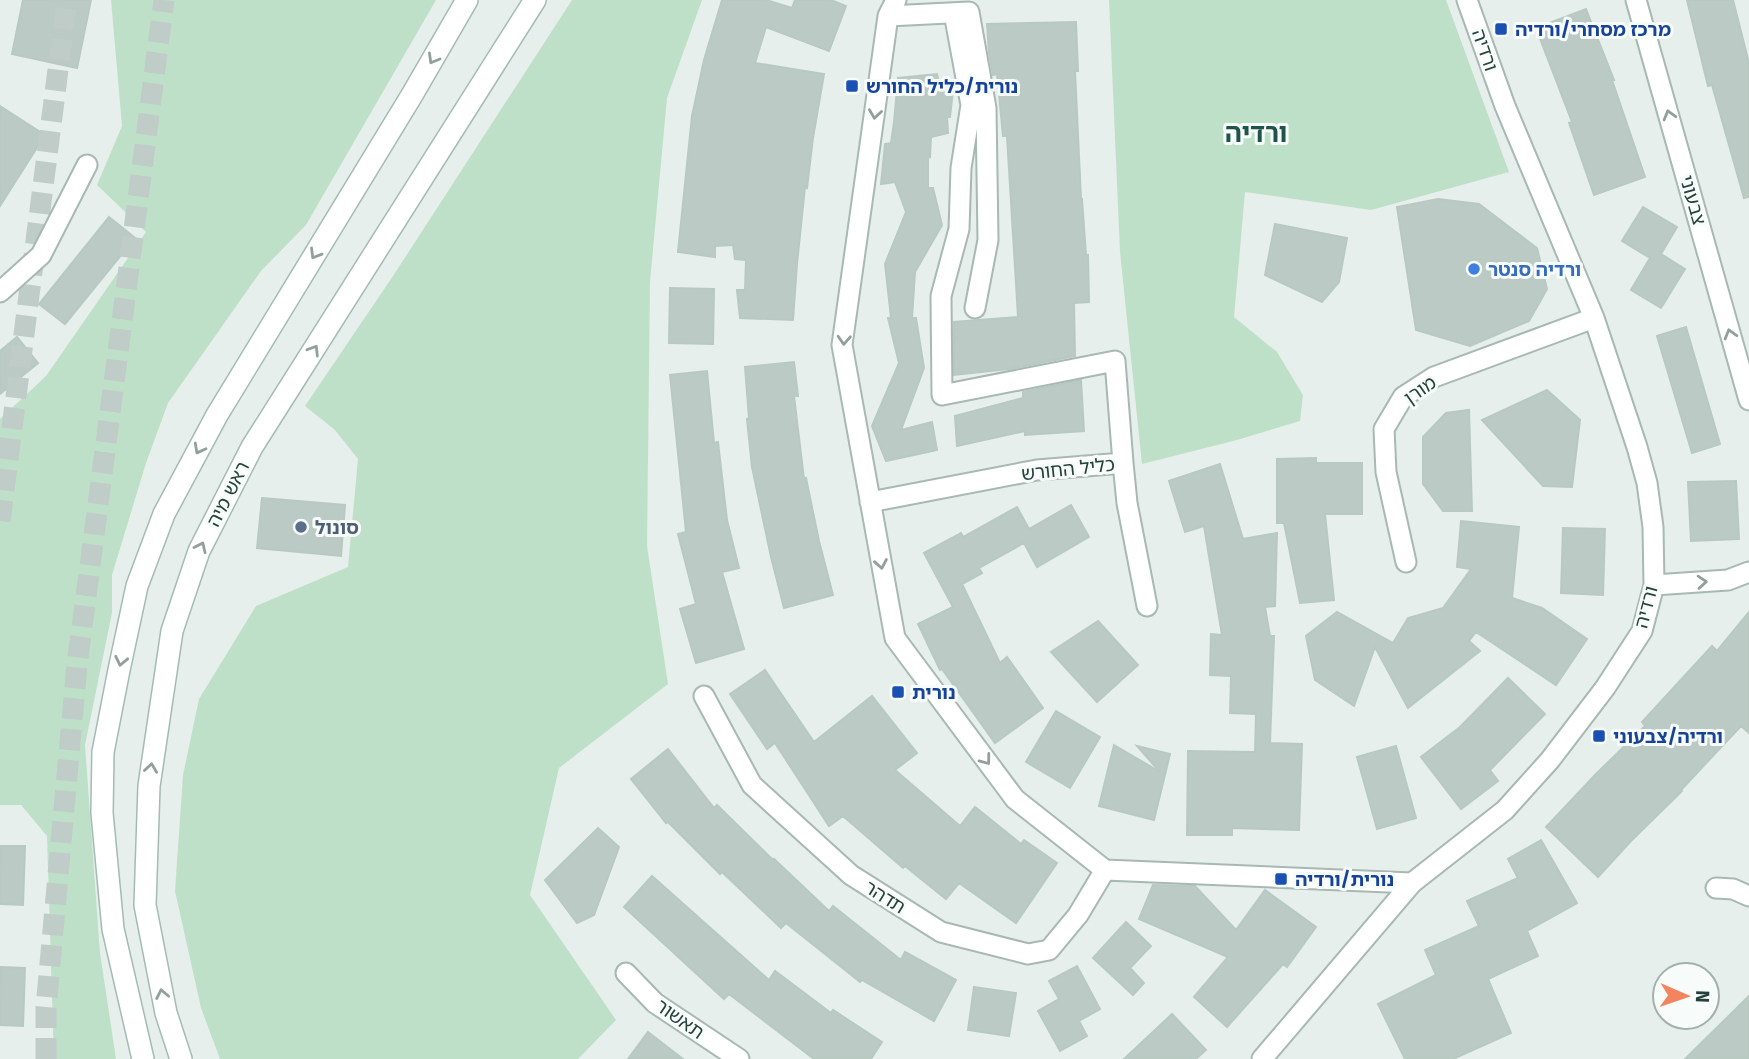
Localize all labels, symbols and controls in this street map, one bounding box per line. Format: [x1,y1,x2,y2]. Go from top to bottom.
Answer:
place label: מרכז מסחרי/ורדיה [1515,18,1671,41]
marker: מרכז מסחרי/ורדיה [1493,21,1509,37]
street label: ורדיה [1467,26,1503,74]
one-way arrow [428,51,441,64]
place label: נורית/כליל החורש [866,75,1018,98]
marker: נורית/כליל החורש [844,78,860,94]
one-way arrow [867,109,882,120]
one-way arrow [1662,109,1677,121]
district label: ורדיה [1225,118,1287,149]
street label: צבעוני [1675,173,1711,227]
one-way arrow [311,246,324,259]
place label: ורדיה סנטר [1488,258,1581,281]
marker: ורדיה סנטר [1466,261,1482,277]
one-way arrow [1724,328,1739,340]
one-way arrow [837,335,852,346]
one-way arrow [305,345,318,358]
street label: מורן [1399,371,1441,409]
one-way arrow [194,442,207,454]
street label: כליל החורש [1020,453,1116,485]
street label: ראש מיה [202,458,254,530]
place label: סונול [315,516,359,539]
marker: סונול [293,519,309,535]
one-way arrow [193,542,207,554]
one-way arrow [873,558,888,570]
one-way arrow [1697,575,1708,590]
street label: ורדיה [1629,583,1663,631]
one-way arrow [114,655,129,667]
place label: נורית [912,681,956,704]
marker: נורית [890,684,906,700]
place label: ורדיה/צבעוני [1613,725,1723,748]
marker: ורדיה/צבעוני [1591,728,1607,744]
one-way arrow [977,752,990,765]
one-way arrow [144,762,159,774]
place label: נורית/ורדיה [1295,868,1394,891]
marker: נורית/ורדיה [1273,871,1289,887]
street label: תדהר [860,876,910,918]
north arrow [1651,961,1721,1031]
one-way arrow [155,988,170,1000]
text: N [1691,990,1714,1003]
street label: תאשור [651,994,709,1044]

